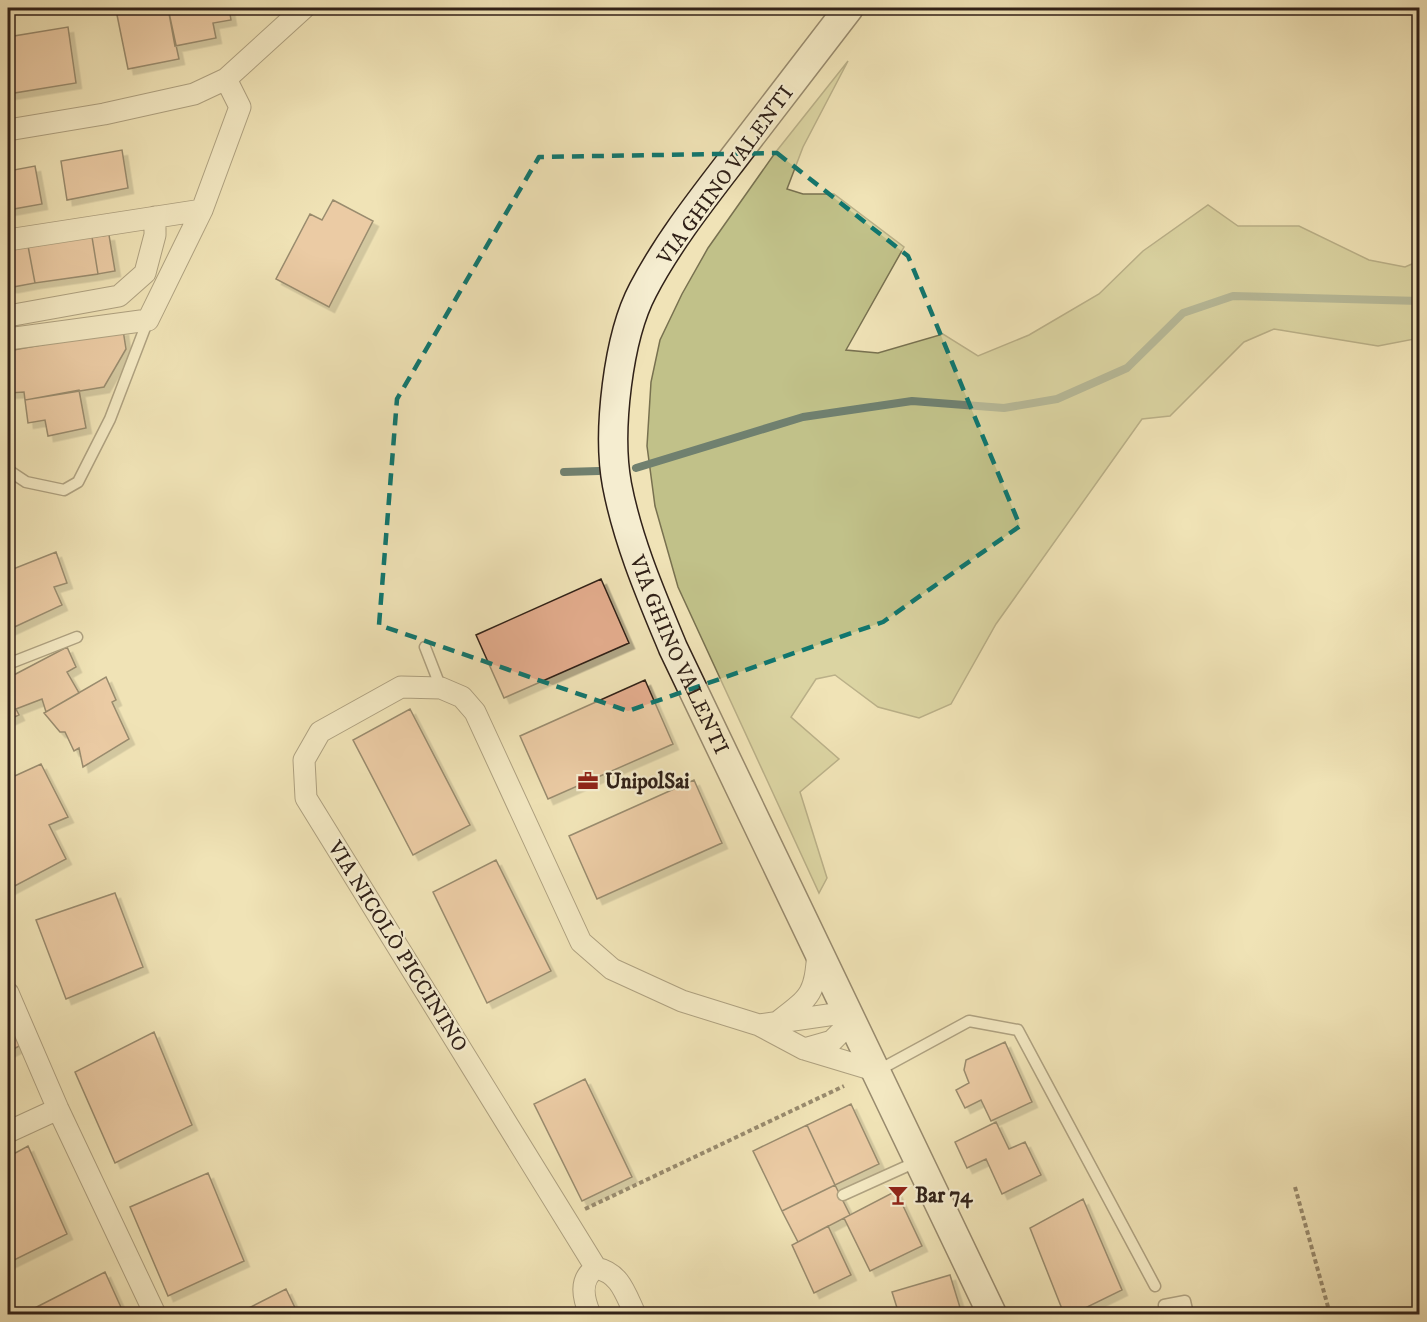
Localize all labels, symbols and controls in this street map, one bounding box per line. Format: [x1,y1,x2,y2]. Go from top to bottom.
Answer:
street label: VIA GHINO VALENTI [652,81,799,271]
street label: VIA GHINO VALENTI [623,551,734,759]
office icon: UnipolSai [576,769,600,793]
place label: UnipolSai [605,769,690,795]
street label: VIA NICOLÒ PICCININO [321,834,474,1057]
bar icon: Bar 74 [886,1183,910,1207]
place label: Bar 74 [915,1183,973,1209]

